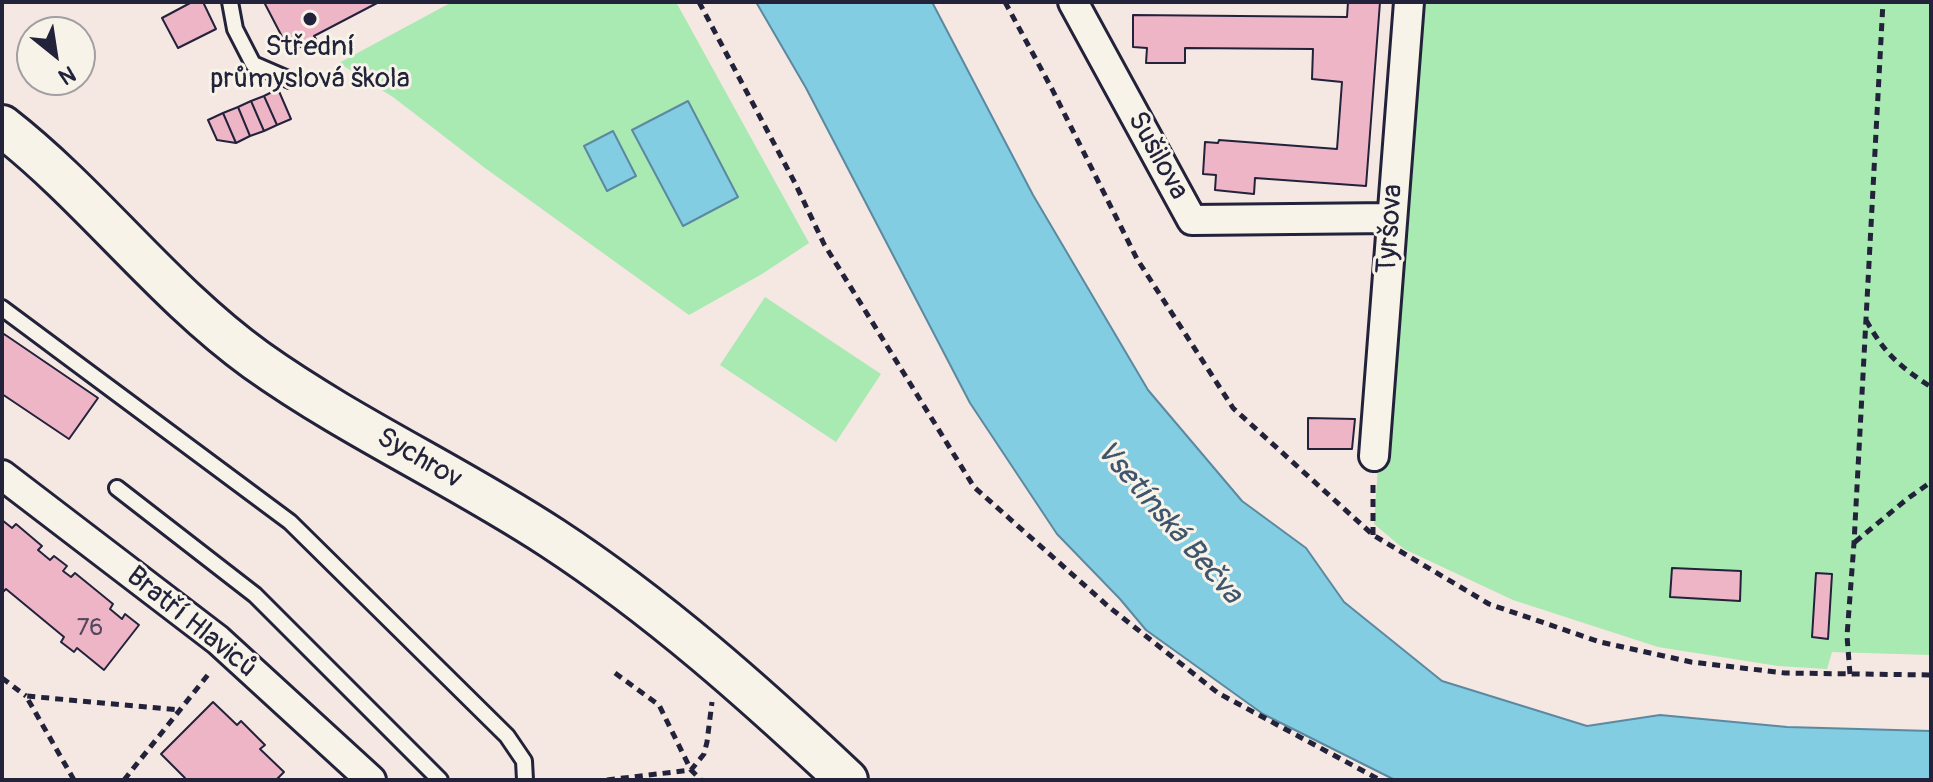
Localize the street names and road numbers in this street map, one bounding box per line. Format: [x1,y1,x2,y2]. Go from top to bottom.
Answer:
street label: Sušilova [1119,106,1195,206]
street label: Tyršova [1371,183,1411,275]
street label: Sychrov [370,421,468,497]
street label: Bratří Hlaviců [119,560,263,686]

